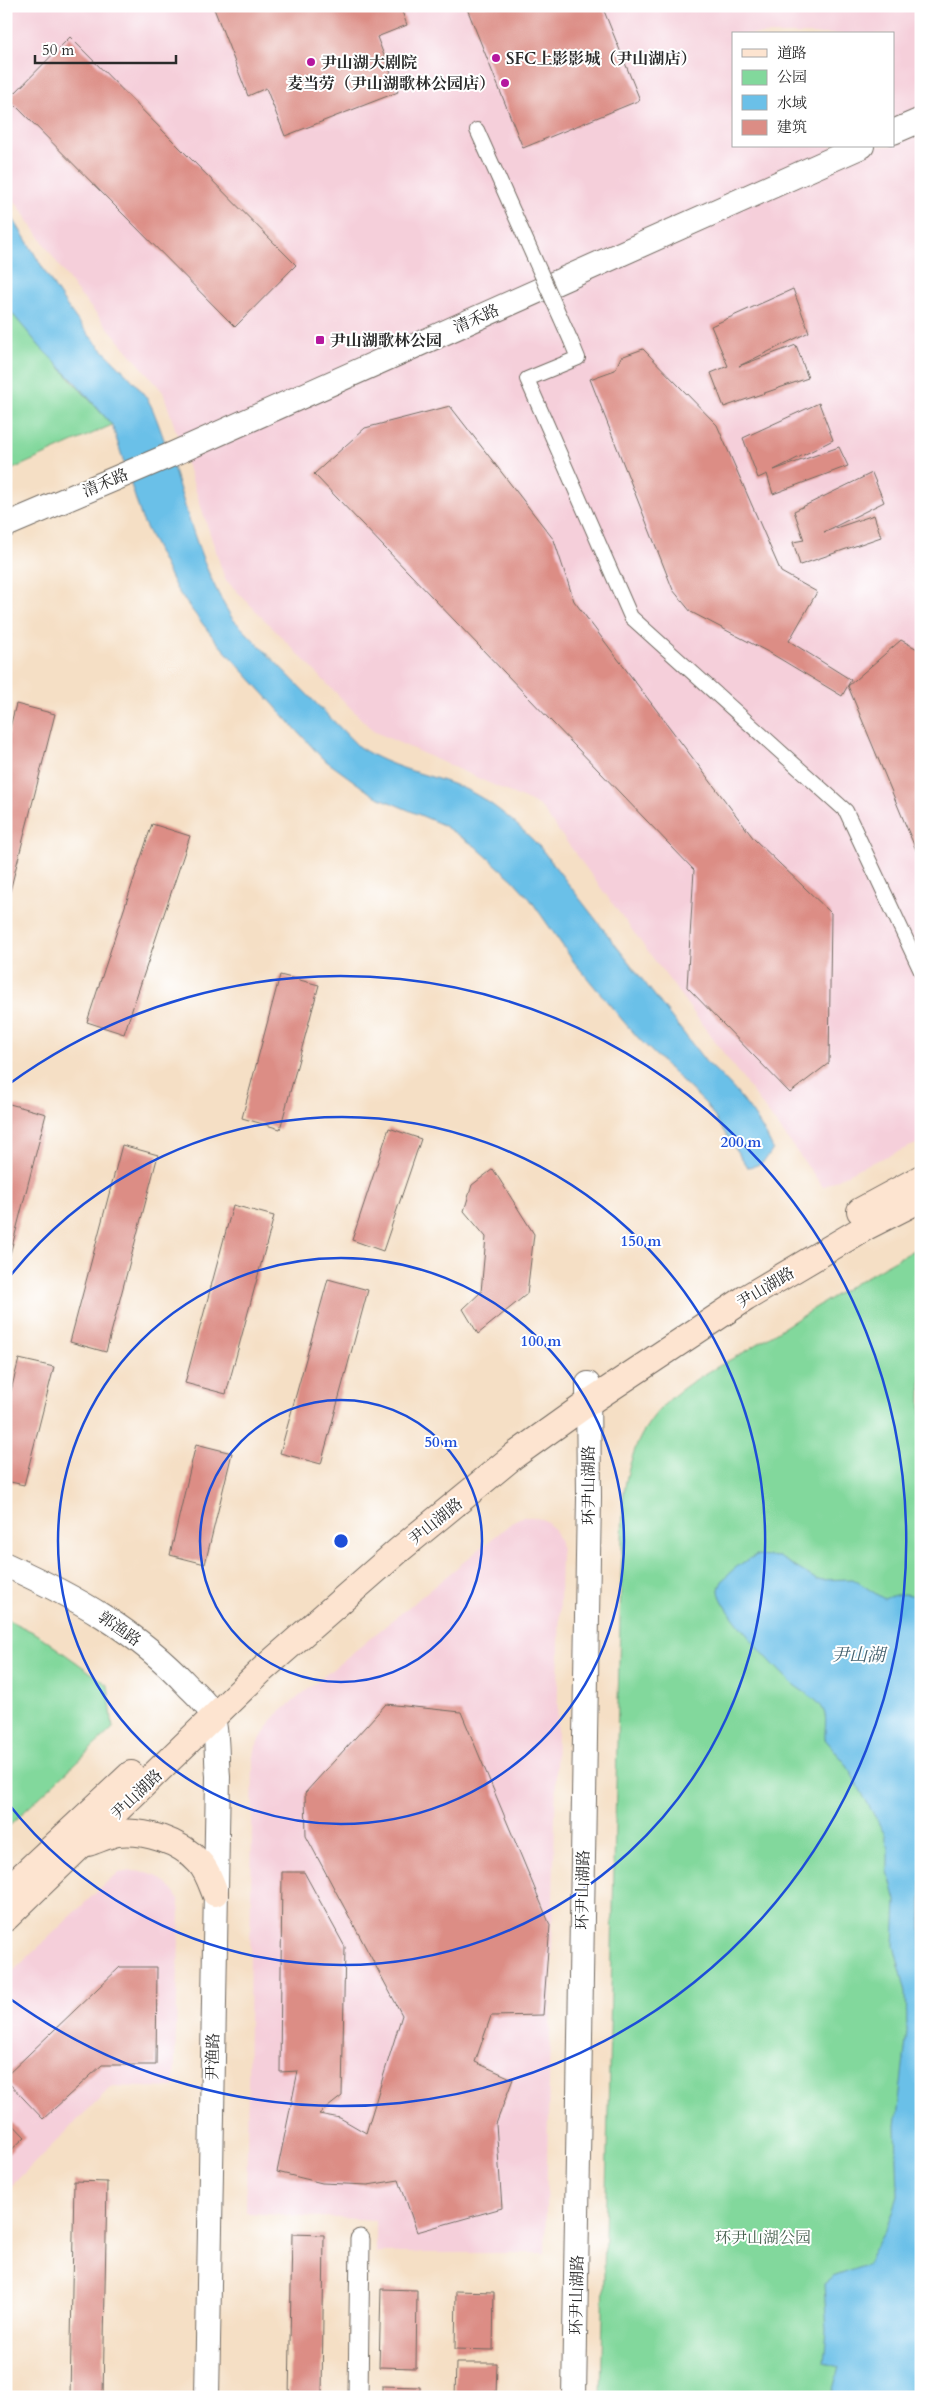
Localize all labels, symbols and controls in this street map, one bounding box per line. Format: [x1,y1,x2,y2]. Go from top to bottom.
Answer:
scale bar [35,32,176,64]
legend [732,32,894,148]
text: 50 m [42,40,74,60]
text: 道路 [777,43,807,63]
place label: SFC上影影城（尹山湖店） [506,48,696,70]
place label: 尹山湖大剧院 [321,52,417,74]
marker: SFC上影影城（尹山湖店） [490,52,502,64]
marker: 尹山湖大剧院 [305,56,317,68]
text: 公园 [777,67,807,87]
place label: 麦当劳（尹山湖歌林公园店） [287,73,495,95]
marker: 麦当劳（尹山湖歌林公园店） [499,77,511,89]
text: 水域 [777,93,807,113]
text: 建筑 [777,117,807,137]
street label: 清禾路 [450,299,503,339]
place label: 尹山湖歌林公园 [330,330,442,352]
marker: 尹山湖歌林公园 [314,334,326,346]
street label: 清禾路 [79,463,132,502]
text: 200 m [721,1132,762,1152]
text: 150 m [621,1231,662,1251]
street label: 尹山湖路 [732,1262,799,1314]
text: 100 m [521,1331,562,1351]
text: 50 m [424,1432,458,1452]
street label: 环尹山湖路 [578,1445,600,1525]
street label: 尹山湖路 [404,1493,467,1550]
centre of rings [332,1532,350,1550]
street label: 郭渔路 [93,1606,145,1652]
water label: 尹山湖 [831,1643,888,1668]
street label: 尹山湖路 [106,1765,167,1825]
street label: 环尹山湖路 [571,1850,595,1930]
street label: 尹渔路 [202,2033,224,2081]
park label: 环尹山湖公园 [715,2227,811,2249]
street label: 环尹山湖路 [565,2255,589,2335]

